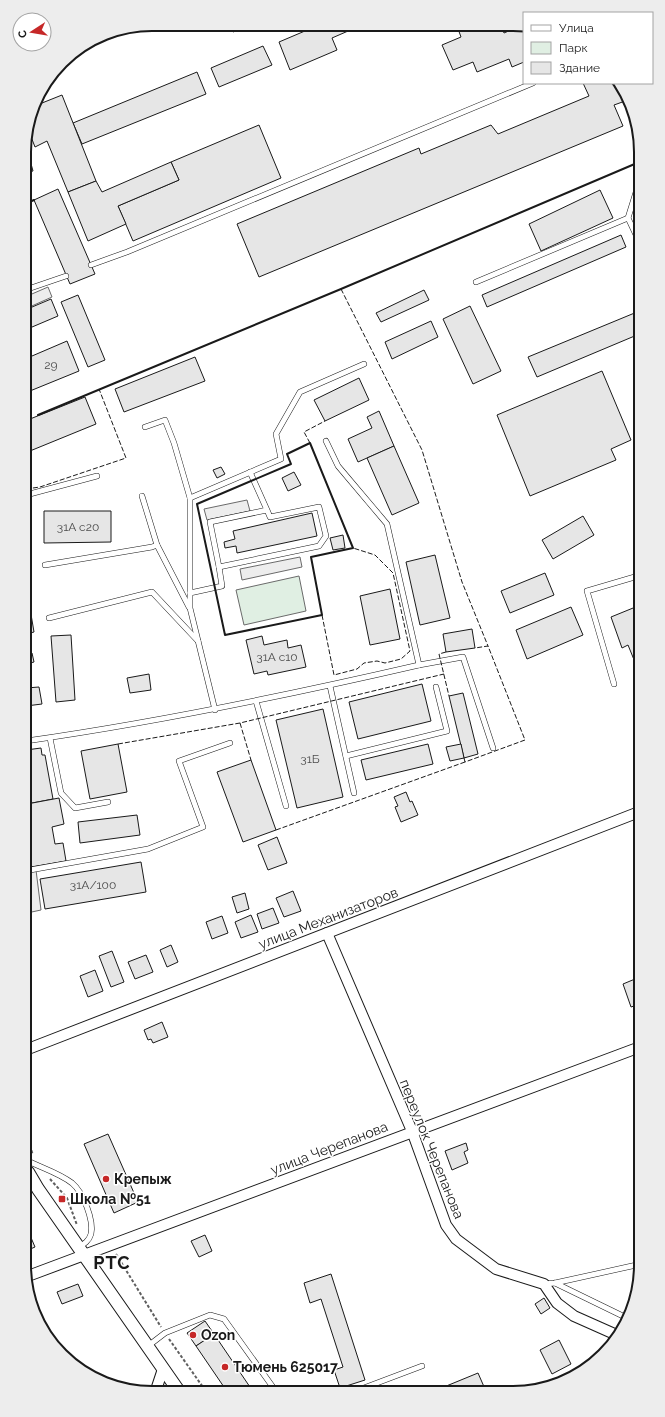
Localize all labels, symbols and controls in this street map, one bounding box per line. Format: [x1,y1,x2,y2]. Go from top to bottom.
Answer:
north arrow [12,12,52,52]
legend [523,12,653,84]
text: Улица [559,21,594,35]
text: С [15,28,30,39]
text: Парк [559,41,588,55]
text: Здание [559,61,600,75]
house number: 29 [44,358,58,372]
house number: 31А с20 [57,520,99,534]
house number: 31А с10 [256,650,298,664]
house number: 31Б [300,752,320,766]
house number: 31А/100 [70,878,116,892]
street label: улица Механизаторов [256,884,400,952]
street label: переулок Черепанова [397,1077,467,1221]
street label: улица Черепанова [268,1118,390,1178]
place label: Крепыж [114,1171,172,1187]
marker: Крепыж [101,1174,111,1184]
place label: Школа №51 [70,1191,151,1207]
marker: Школа №51 [57,1194,67,1204]
district label: РТС [93,1252,131,1273]
place label: Ozon [201,1327,235,1343]
marker: Ozon [188,1330,198,1340]
place label: Тюмень 625017 [233,1359,338,1375]
marker: Тюмень 625017 [220,1362,230,1372]

